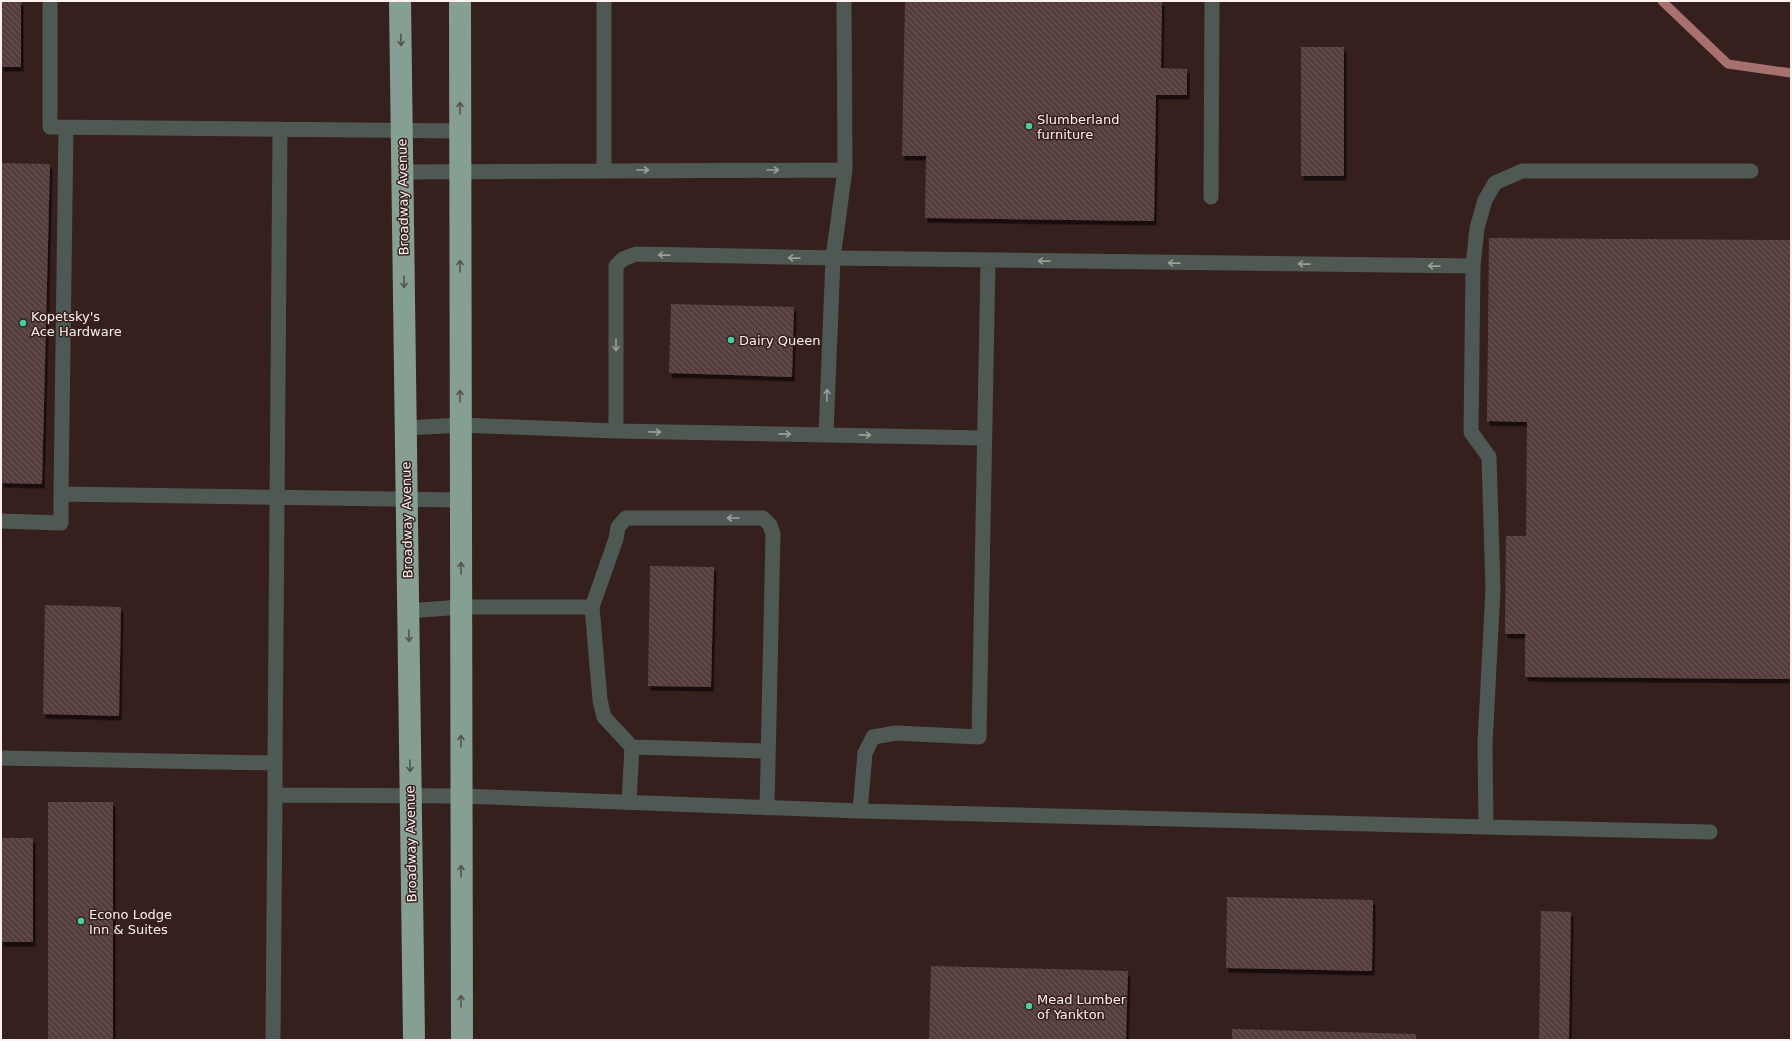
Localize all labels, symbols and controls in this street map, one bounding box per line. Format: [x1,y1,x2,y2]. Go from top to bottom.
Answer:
one-way arrow [397,33,405,46]
one-way arrow [456,102,464,115]
place label: Slumberland furniture [1037,112,1119,142]
marker: Slumberland furniture [1024,121,1034,131]
street label: Broadway Avenue [394,138,412,256]
one-way arrow [636,166,649,174]
one-way arrow [766,166,779,174]
one-way arrow [658,251,671,258]
one-way arrow [788,254,801,261]
one-way arrow [1038,257,1051,265]
one-way arrow [1168,259,1181,267]
one-way arrow [456,260,464,273]
one-way arrow [1298,260,1311,268]
one-way arrow [1428,262,1441,270]
one-way arrow [400,275,408,288]
place label: Kopetsky's Ace Hardware [31,309,122,339]
marker: Kopetsky's Ace Hardware [18,318,28,328]
place label: Dairy Queen [739,333,820,348]
marker: Dairy Queen [726,335,736,345]
one-way arrow [612,338,620,351]
one-way arrow [824,389,831,402]
one-way arrow [457,390,464,403]
one-way arrow [648,428,661,435]
one-way arrow [778,430,791,437]
one-way arrow [858,431,871,439]
street label: Broadway Avenue [398,461,416,579]
one-way arrow [727,514,740,522]
one-way arrow [457,562,465,575]
one-way arrow [405,629,413,642]
one-way arrow [457,735,465,748]
one-way arrow [406,759,414,772]
street label: Broadway Avenue [402,785,420,903]
one-way arrow [457,865,465,878]
place label: Econo Lodge Inn & Suites [89,907,172,937]
marker: Econo Lodge Inn & Suites [76,916,86,926]
place label: Mead Lumber of Yankton [1037,992,1127,1022]
one-way arrow [457,995,465,1008]
marker: Mead Lumber of Yankton [1024,1001,1034,1011]

